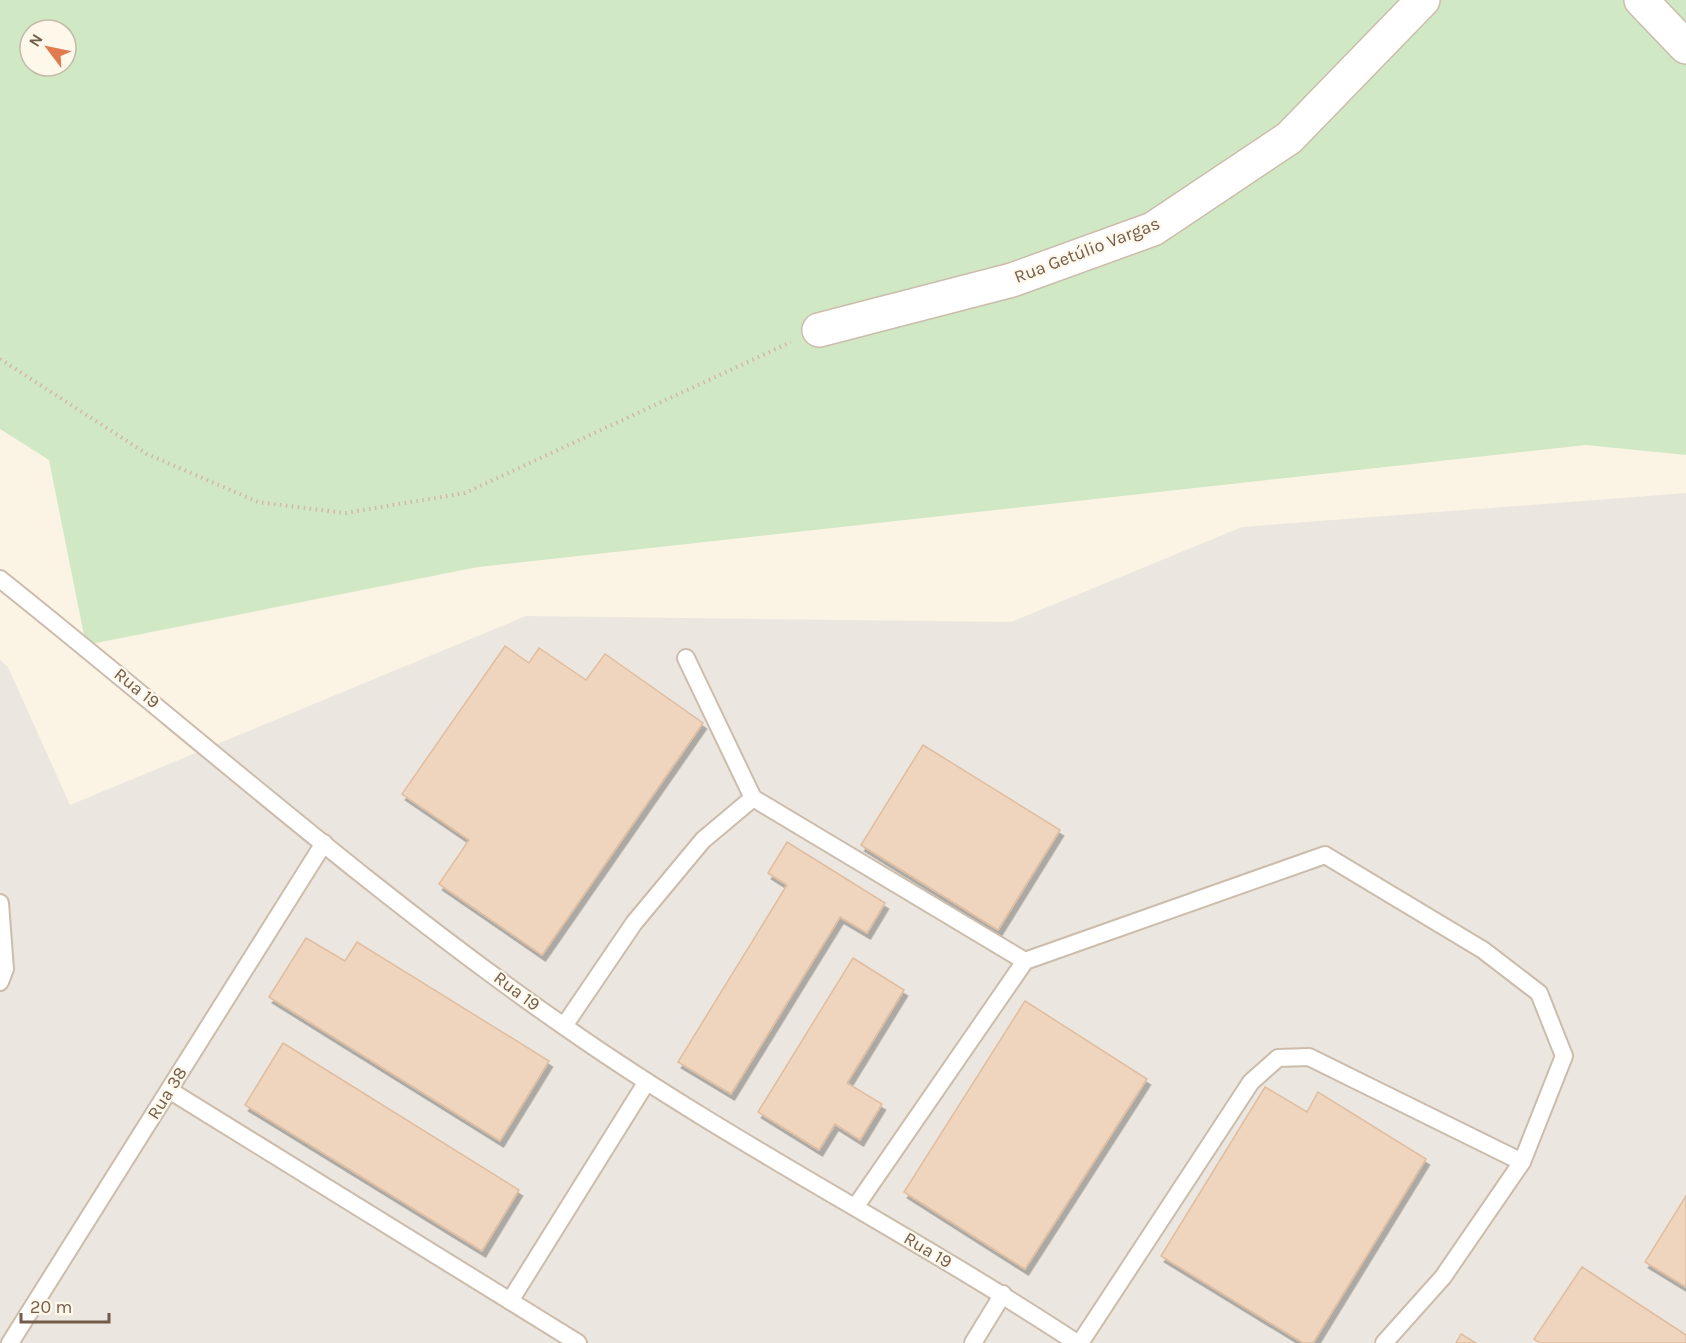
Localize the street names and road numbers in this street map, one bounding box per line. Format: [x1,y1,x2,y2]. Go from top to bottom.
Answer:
street label: Rua Getúlio Vargas [1011,212,1163,288]
street label: Rua 19 [110,663,164,713]
street label: Rua 19 [489,966,545,1016]
street label: Rua 38 [142,1063,192,1123]
street label: Rua 19 [900,1227,956,1273]

